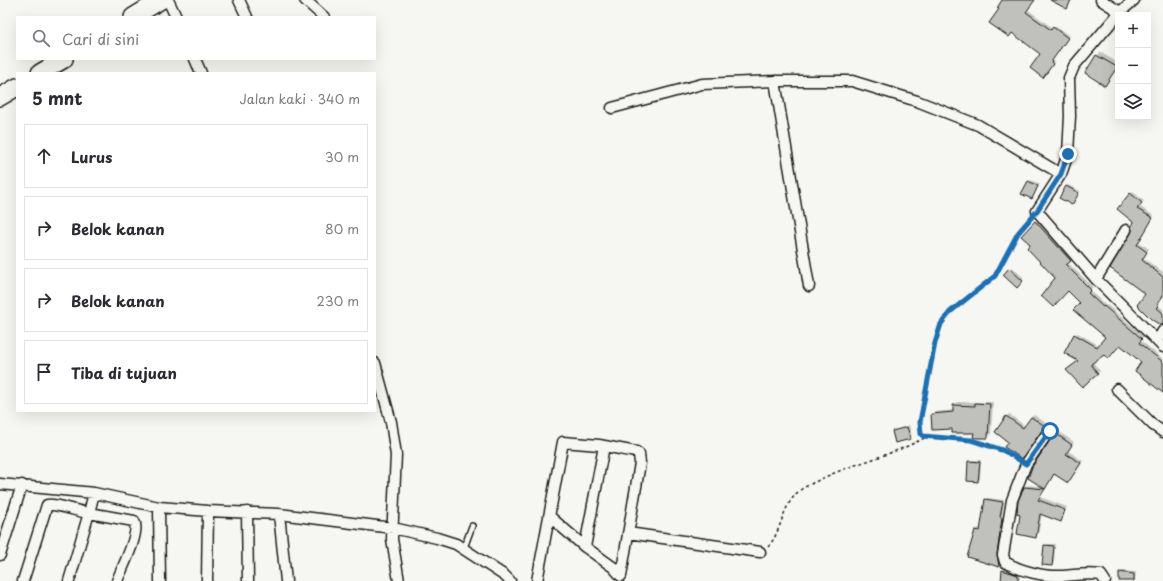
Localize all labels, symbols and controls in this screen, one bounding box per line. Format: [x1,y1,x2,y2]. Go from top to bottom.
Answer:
map controls [1115,12,1151,120]
button: + [1115,12,1151,48]
search box [16,16,376,60]
icon: search [30,27,52,49]
text: Cari di sini [62,27,139,50]
button: − [1115,48,1151,84]
button: layers [1115,84,1151,120]
text: 5 mnt [32,85,83,111]
text: Jalan kaki · 340 m [239,89,360,108]
icon: ahead [33,145,55,167]
text: Lurus [71,145,112,168]
route end [1059,145,1077,163]
text: 30 m [325,147,359,166]
icon: right [33,217,55,239]
text: Belok kanan [71,217,165,240]
text: 80 m [325,219,359,238]
icon: right [33,289,55,311]
text: Belok kanan [71,289,165,312]
text: 230 m [317,291,359,310]
icon: arrive [33,361,55,383]
text: Tiba di tujuan [71,361,177,384]
route start [1041,422,1059,440]

